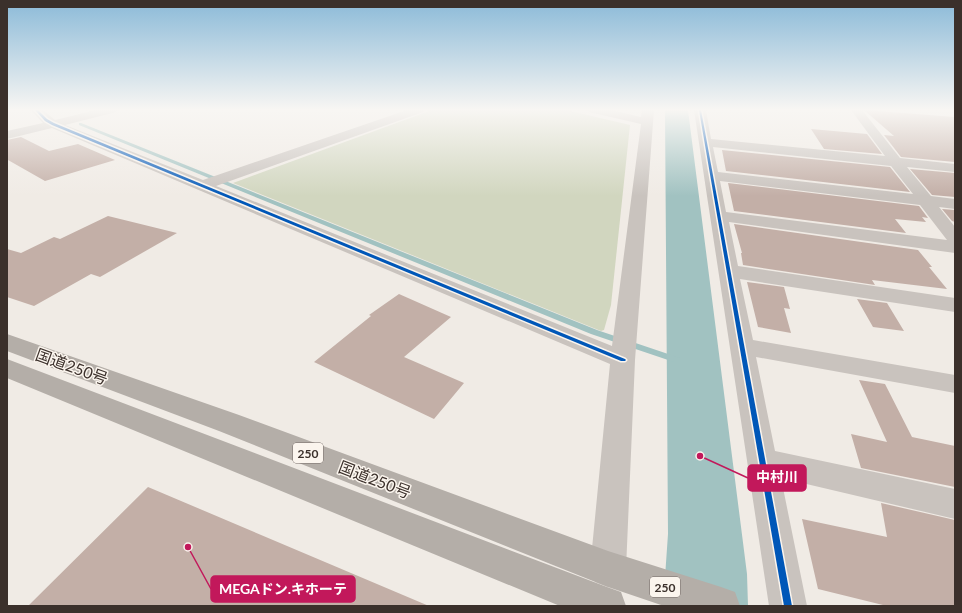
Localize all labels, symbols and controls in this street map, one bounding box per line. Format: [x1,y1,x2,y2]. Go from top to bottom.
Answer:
street label: 国道250号 [33,344,111,388]
road number: 250 [293,443,323,463]
street label: 国道250号 [336,457,414,501]
callout: 中村川 [748,465,806,491]
text: 中村川 [756,468,798,485]
callout: MEGAドン.キホーテ [211,576,355,602]
road number: 250 [650,577,680,597]
text: MEGAドン.キホーテ [219,580,347,597]

